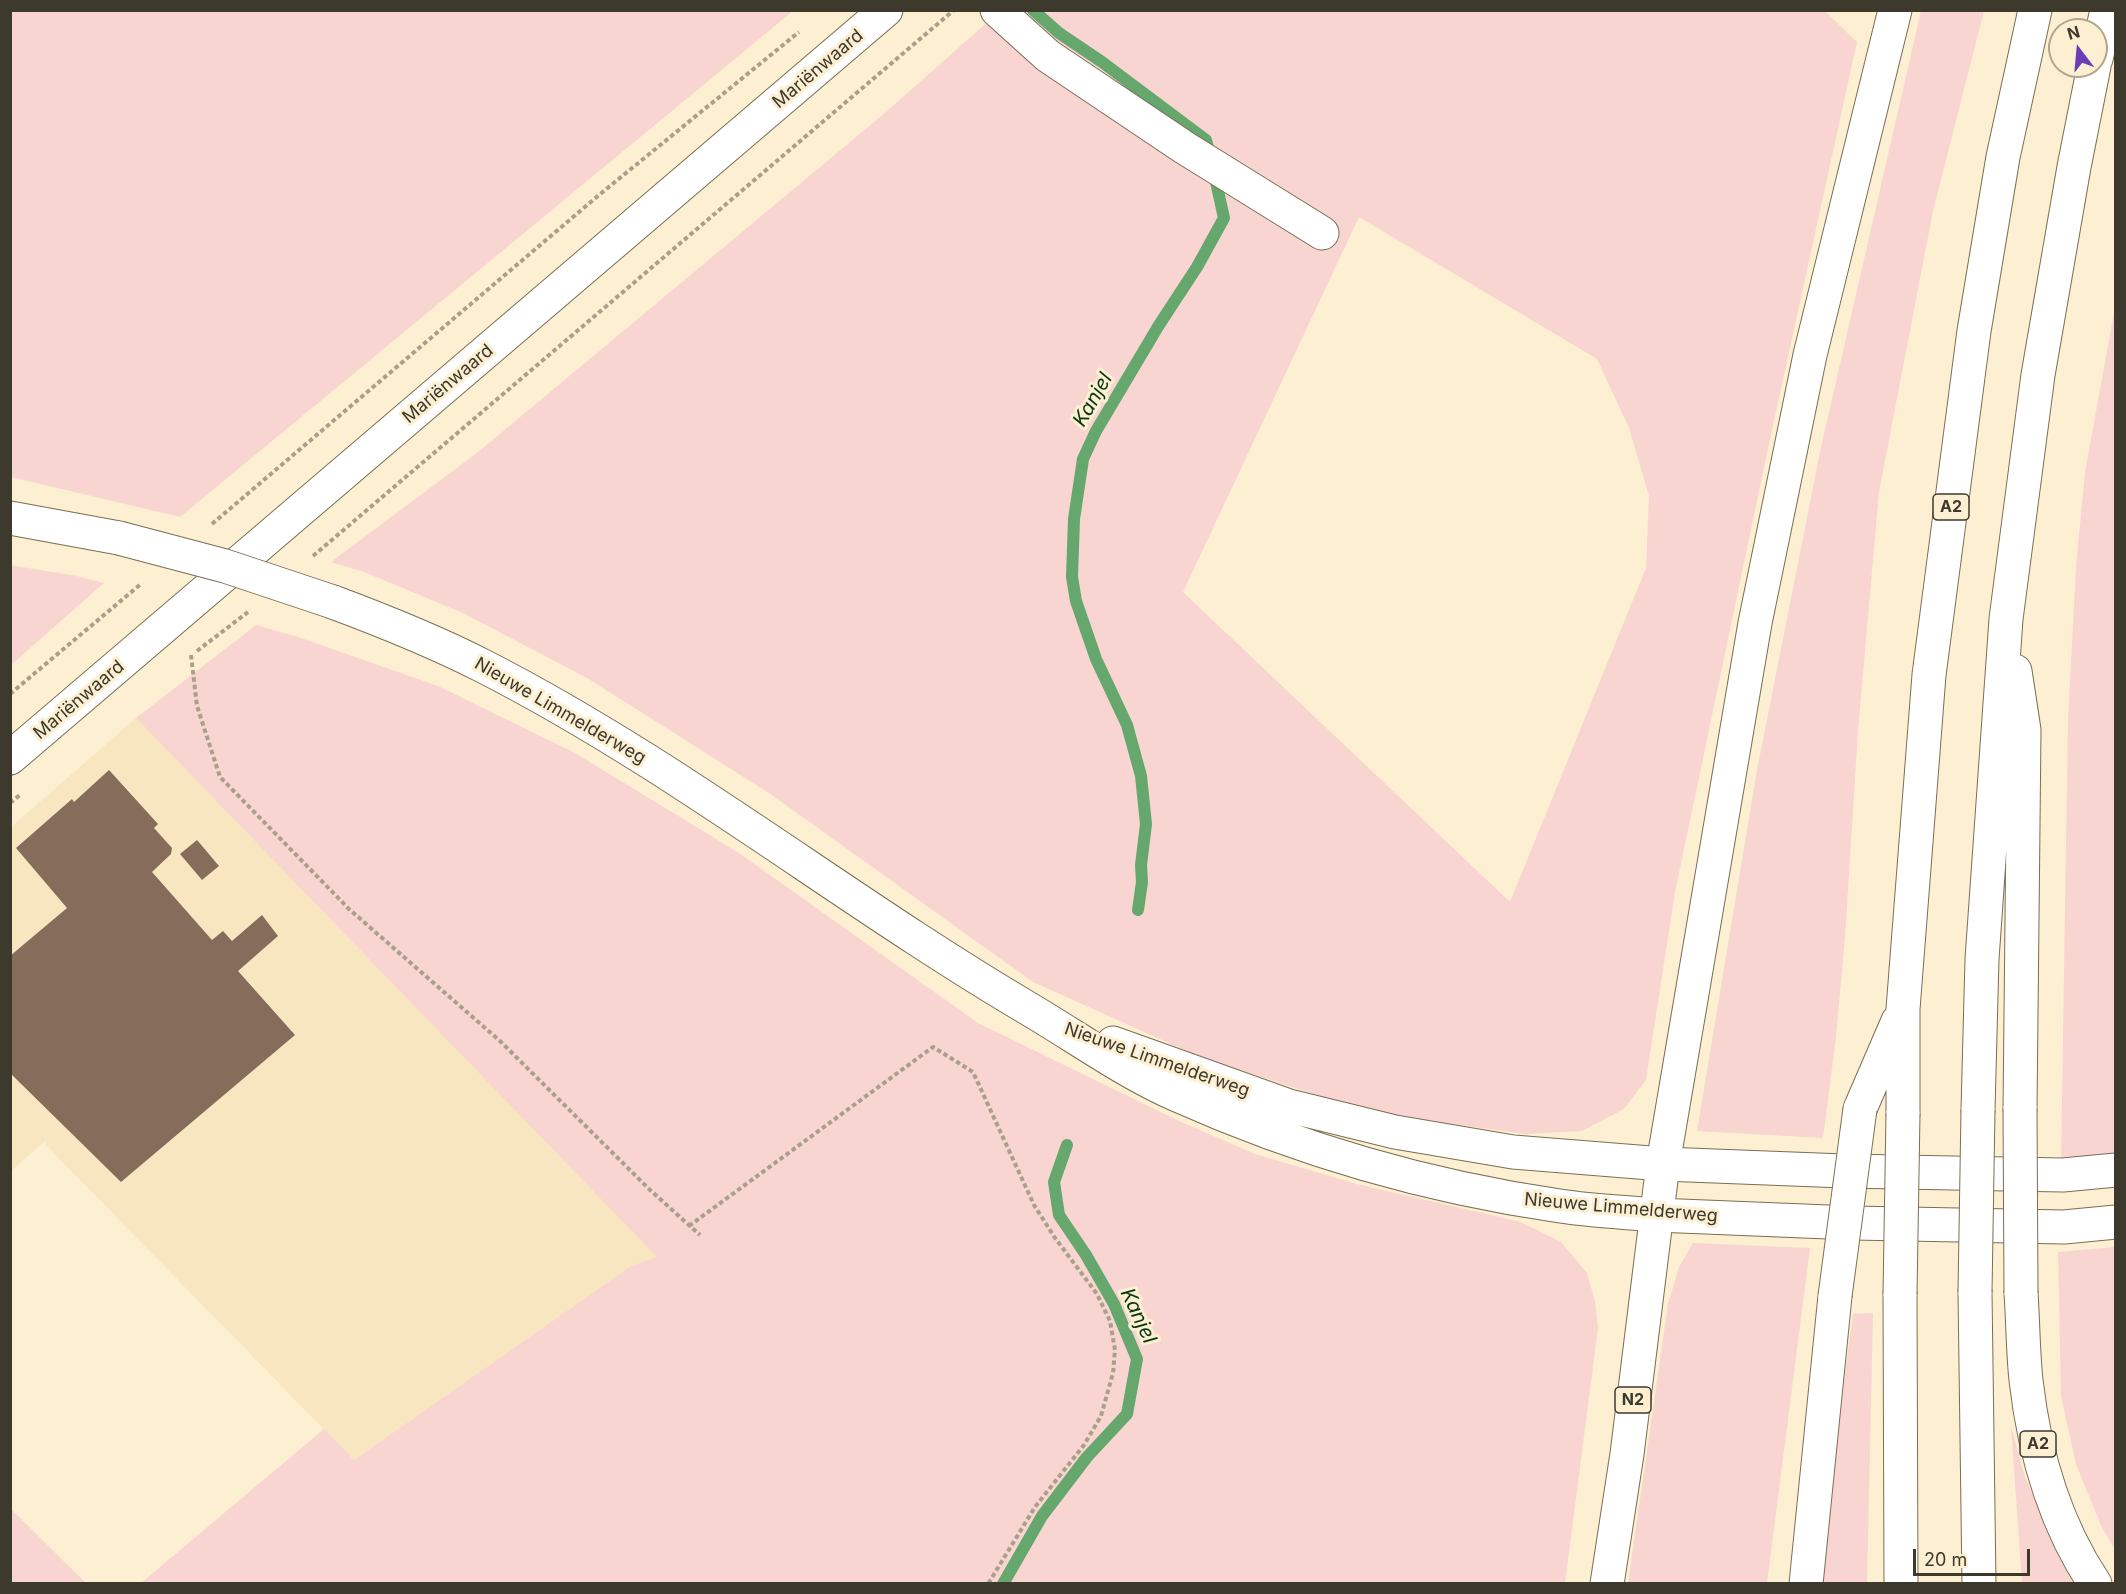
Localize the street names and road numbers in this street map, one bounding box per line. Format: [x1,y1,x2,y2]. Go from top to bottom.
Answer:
street label: Mariënwaard [768,25,868,113]
street label: Mariënwaard [398,340,498,428]
road number: A2 [1933,494,1969,520]
street label: Nieuwe Limmelderweg [470,653,650,769]
street label: Mariënwaard [29,656,129,744]
street label: Nieuwe Limmelderweg [1062,1018,1252,1102]
street label: Nieuwe Limmelderweg [1523,1189,1719,1227]
road number: N2 [1615,1387,1651,1413]
road number: A2 [2020,1431,2056,1457]

